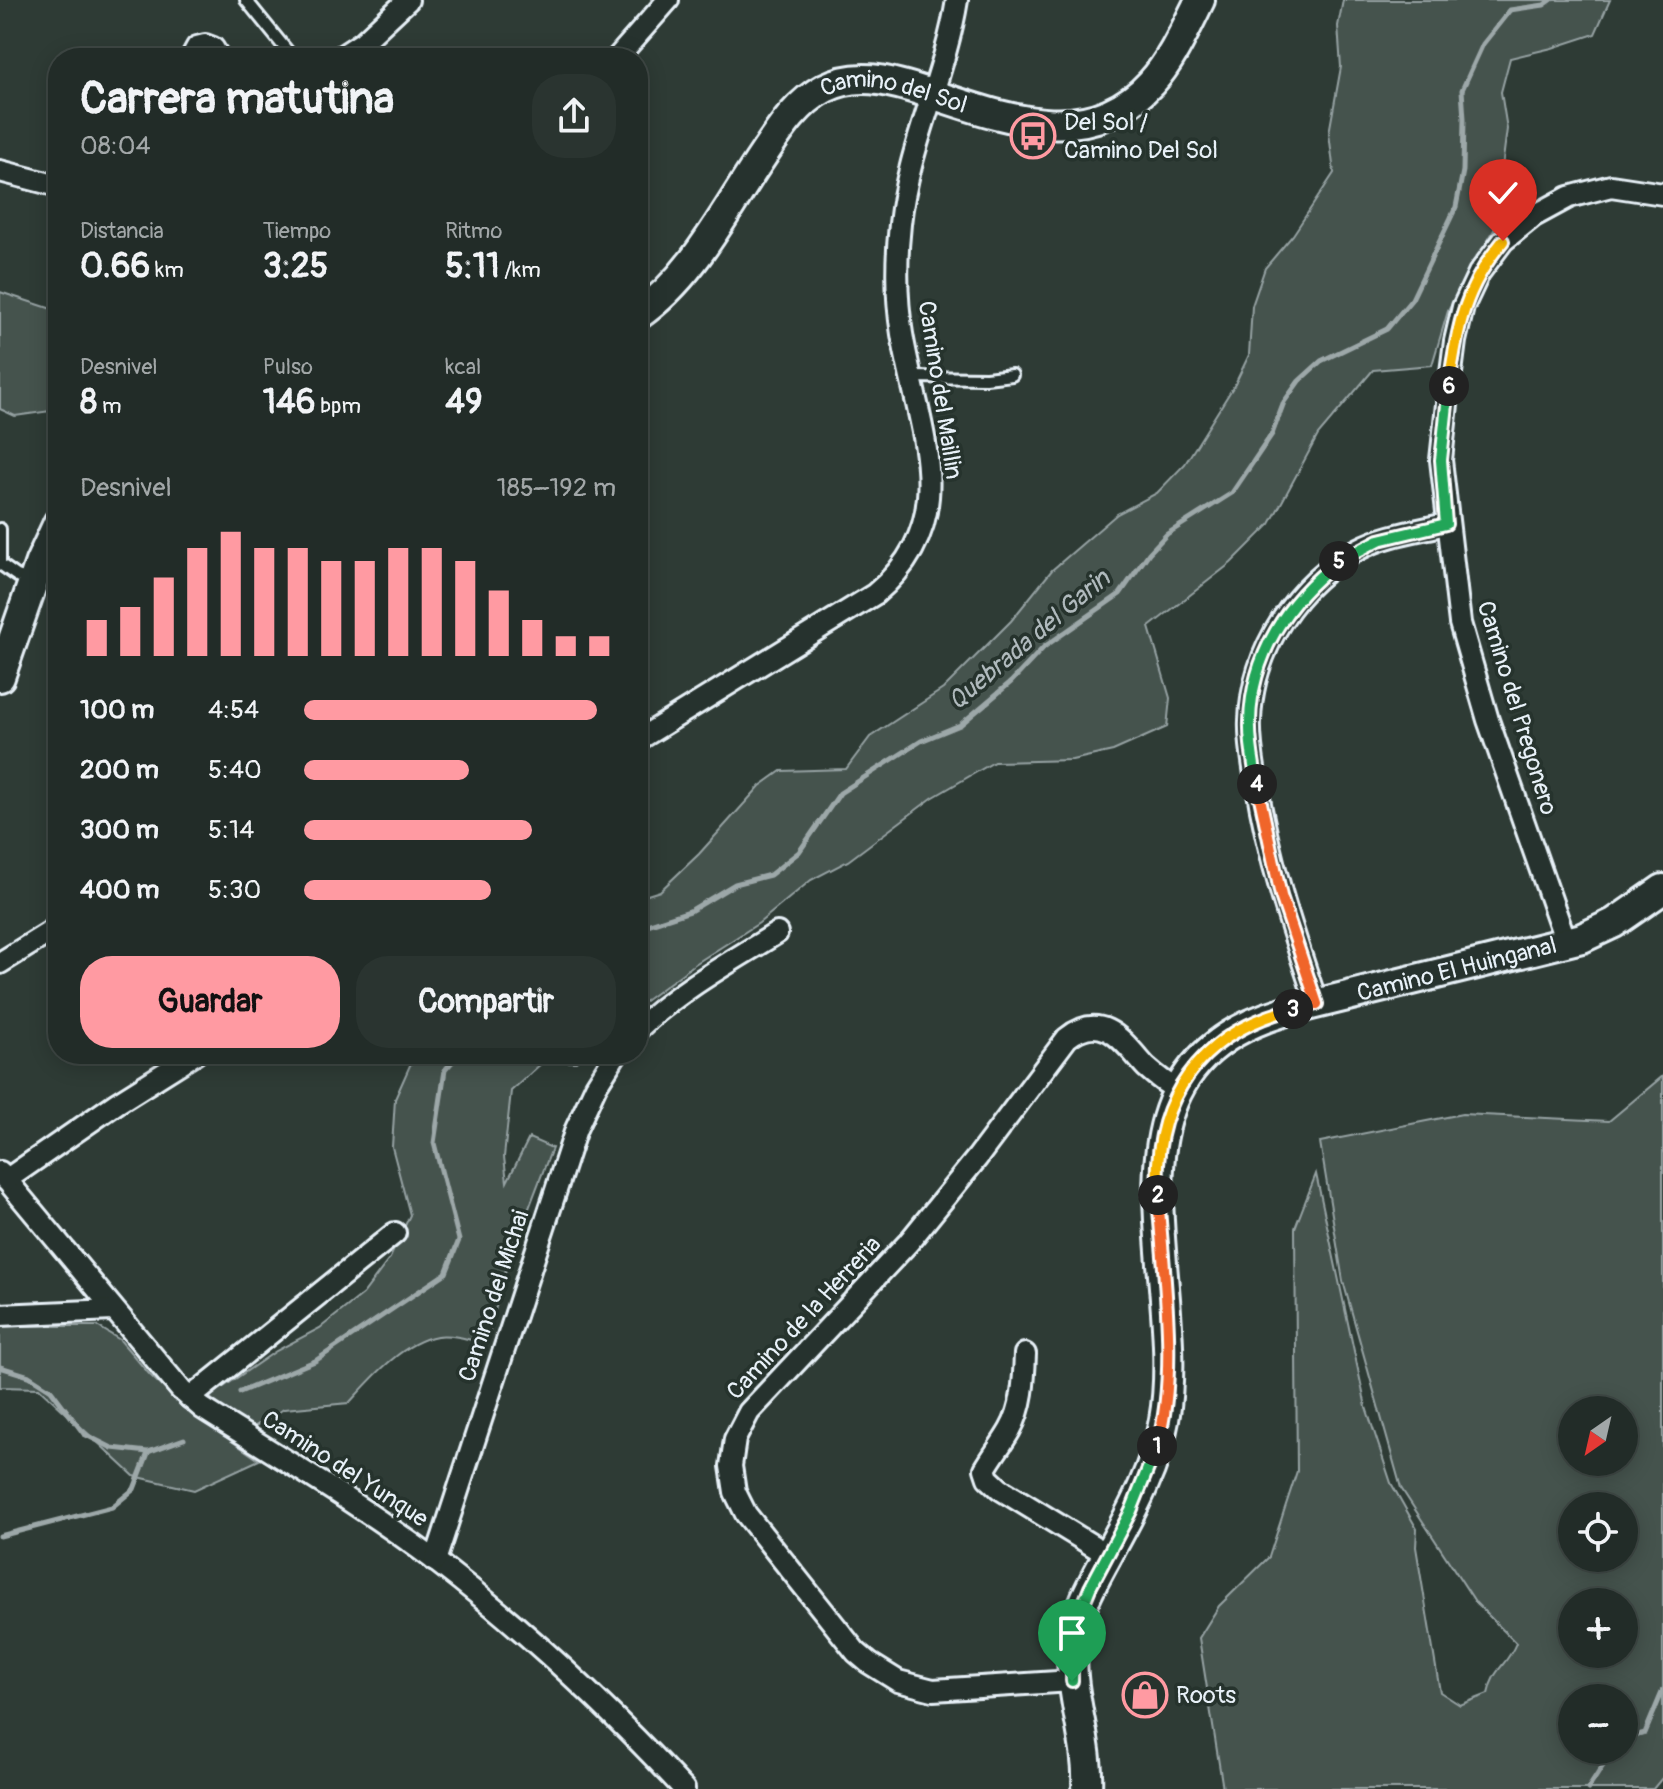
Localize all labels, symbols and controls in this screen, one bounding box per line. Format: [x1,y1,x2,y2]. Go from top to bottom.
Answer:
street label: Camino del Sol [815,64,971,119]
text: Carrera matutina [80,72,394,127]
button: share [532,74,616,158]
place label: Del Sol / Camino Del Sol [1064,108,1218,165]
bus stop icon: Del Sol / Camino Del Sol [1009,112,1057,160]
text: 08:04 [80,130,151,162]
pin [1469,159,1537,241]
icon: check [1481,171,1525,215]
text: Distancia [80,217,164,245]
text: Tiempo [263,217,331,245]
text: Ritmo [445,217,502,245]
text: 0.66 [80,245,150,288]
text: 3:25 [263,245,328,288]
text: 5:11 [445,245,499,288]
text: km [150,256,184,284]
text: /km [499,256,541,284]
street label: Camino del Maillin [912,299,968,481]
text: Desnivel [80,353,157,381]
text: Pulso [263,353,313,381]
text: kcal [445,353,481,381]
pin: 6 [1429,366,1469,406]
text: 6 [1443,372,1455,400]
text: 8 [80,381,97,424]
text: 146 [263,381,315,424]
text: 49 [445,381,483,424]
text: m [97,392,121,420]
text: bpm [315,392,361,420]
text: Desnivel [80,472,172,504]
text: 185–192 m [497,472,616,504]
pin: 5 [1319,541,1359,581]
text: 5 [1333,547,1345,575]
water label: Quebrada del Garin [941,562,1118,717]
street label: Camino del Pregonero [1471,598,1563,819]
text: 100 m [80,694,154,726]
text: 4:54 [208,694,259,726]
text: 200 m [80,754,159,786]
text: 5:40 [208,754,262,786]
pin: 4 [1237,764,1277,804]
text: 4 [1251,770,1263,798]
text: 300 m [80,814,159,846]
text: 5:14 [208,814,254,846]
text: 400 m [80,874,159,906]
text: 5:30 [208,874,261,906]
street label: Camino El Huinganal [1354,930,1560,1008]
button: Guardar [80,956,340,1048]
button: Compartir [356,956,616,1048]
pin: 3 [1273,989,1313,1029]
text: 3 [1287,995,1299,1023]
pin: 2 [1138,1175,1178,1215]
text: 2 [1152,1181,1164,1209]
street label: Camino del Michai [453,1207,535,1385]
street label: Camino de la Herreria [721,1230,887,1406]
north arrow [1558,1396,1638,1476]
map controls [1558,1396,1638,1764]
street label: Camino del Yunque [256,1404,434,1534]
pin: 1 [1137,1426,1177,1466]
text: 1 [1153,1432,1161,1460]
button: locate [1558,1492,1638,1572]
button: + [1558,1588,1638,1668]
pin [1038,1599,1106,1681]
icon: arrive [1050,1611,1094,1655]
shop icon: Roots [1121,1671,1169,1719]
place label: Roots [1176,1681,1236,1710]
button: − [1558,1684,1638,1764]

